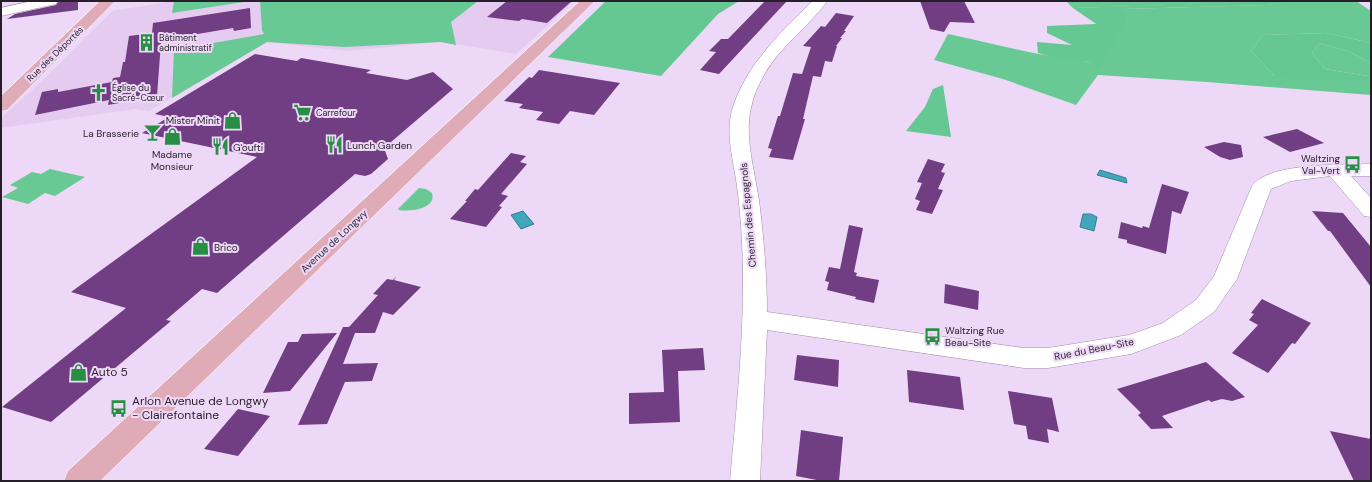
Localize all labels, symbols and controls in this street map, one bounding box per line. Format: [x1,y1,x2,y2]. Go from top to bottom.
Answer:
street label: Rue des Déportés [24,24,86,84]
place label: Bâtiment administratif [159,32,212,54]
building icon: Bâtiment administratif [136,33,156,53]
place label: Église du Sacré-Cœur [112,81,165,104]
church icon: Église du Sacré-Cœur [89,83,109,103]
supermarket icon: Carrefour [293,103,313,123]
place label: Carrefour [316,107,356,119]
shop icon: Mister Minit [223,110,243,130]
place label: Mister Minit [166,114,220,127]
bar icon: La Brasserie [142,123,162,143]
place label: La Brasserie [83,127,139,140]
shop icon: Madame Monsieur [162,127,182,147]
restaurant icon: Lunch Garden [324,135,344,155]
restaurant icon: G'oufti [210,137,230,157]
place label: Lunch Garden [347,139,412,152]
place label: G'oufti [233,141,263,154]
place label: Madame Monsieur [151,148,194,173]
place label: Waltzing Val-Vert [1301,152,1340,177]
bus stop icon: Waltzing Val-Vert [1343,154,1363,174]
street label: Chemin des Espagnols [737,162,759,268]
street label: Avenue de Longwy [298,206,370,275]
shop icon: Brico [191,237,211,257]
place label: Brico [214,241,238,254]
place label: Waltzing Rue Beau-Site [945,324,1004,349]
bus stop icon: Waltzing Rue Beau-Site [922,326,942,346]
street label: Rue du Beau-Site [1053,335,1135,363]
shop icon: Auto 5 [68,362,88,382]
place label: Auto 5 [91,364,128,380]
place label: Arlon Avenue de Longwy - Clairefontaine [132,393,269,423]
bus stop icon: Arlon Avenue de Longwy - Clairefontaine [109,398,129,418]

